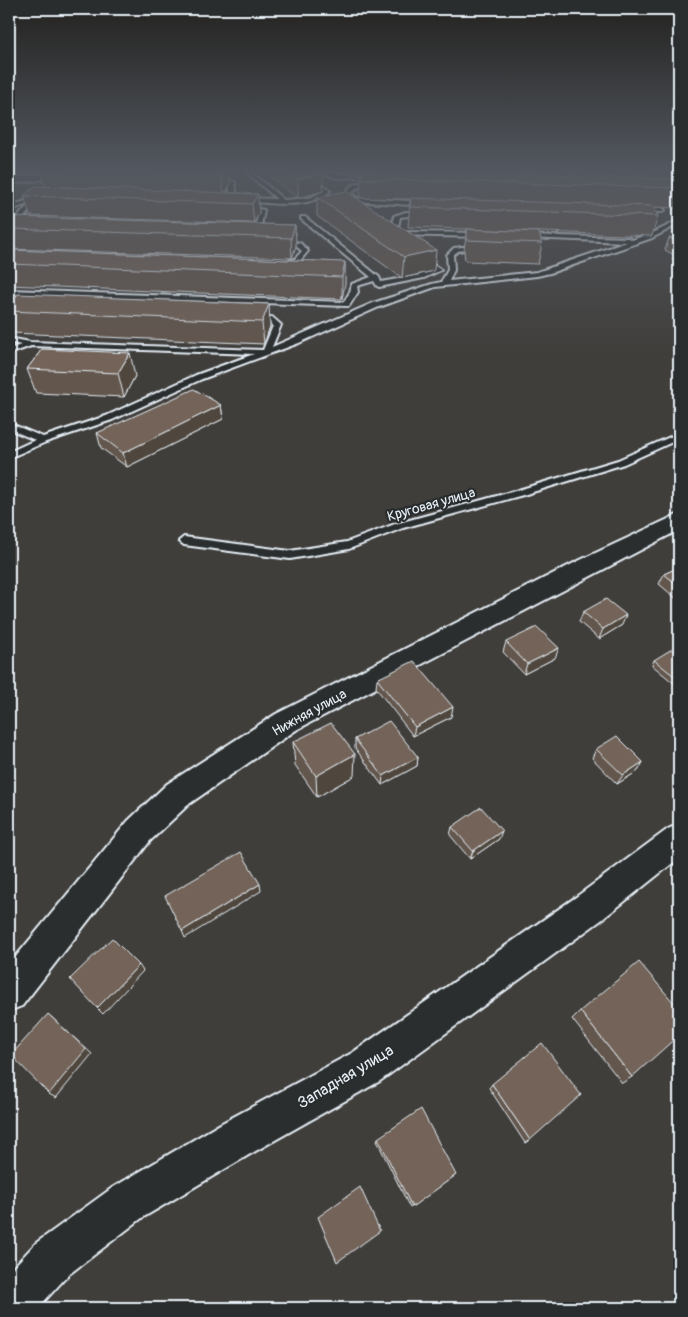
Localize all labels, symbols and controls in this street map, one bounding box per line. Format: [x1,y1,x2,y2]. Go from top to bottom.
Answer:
street label: Круговая улица [385,484,477,525]
street label: Нижняя улица [269,685,349,740]
street label: Западная улица [294,1040,397,1113]

